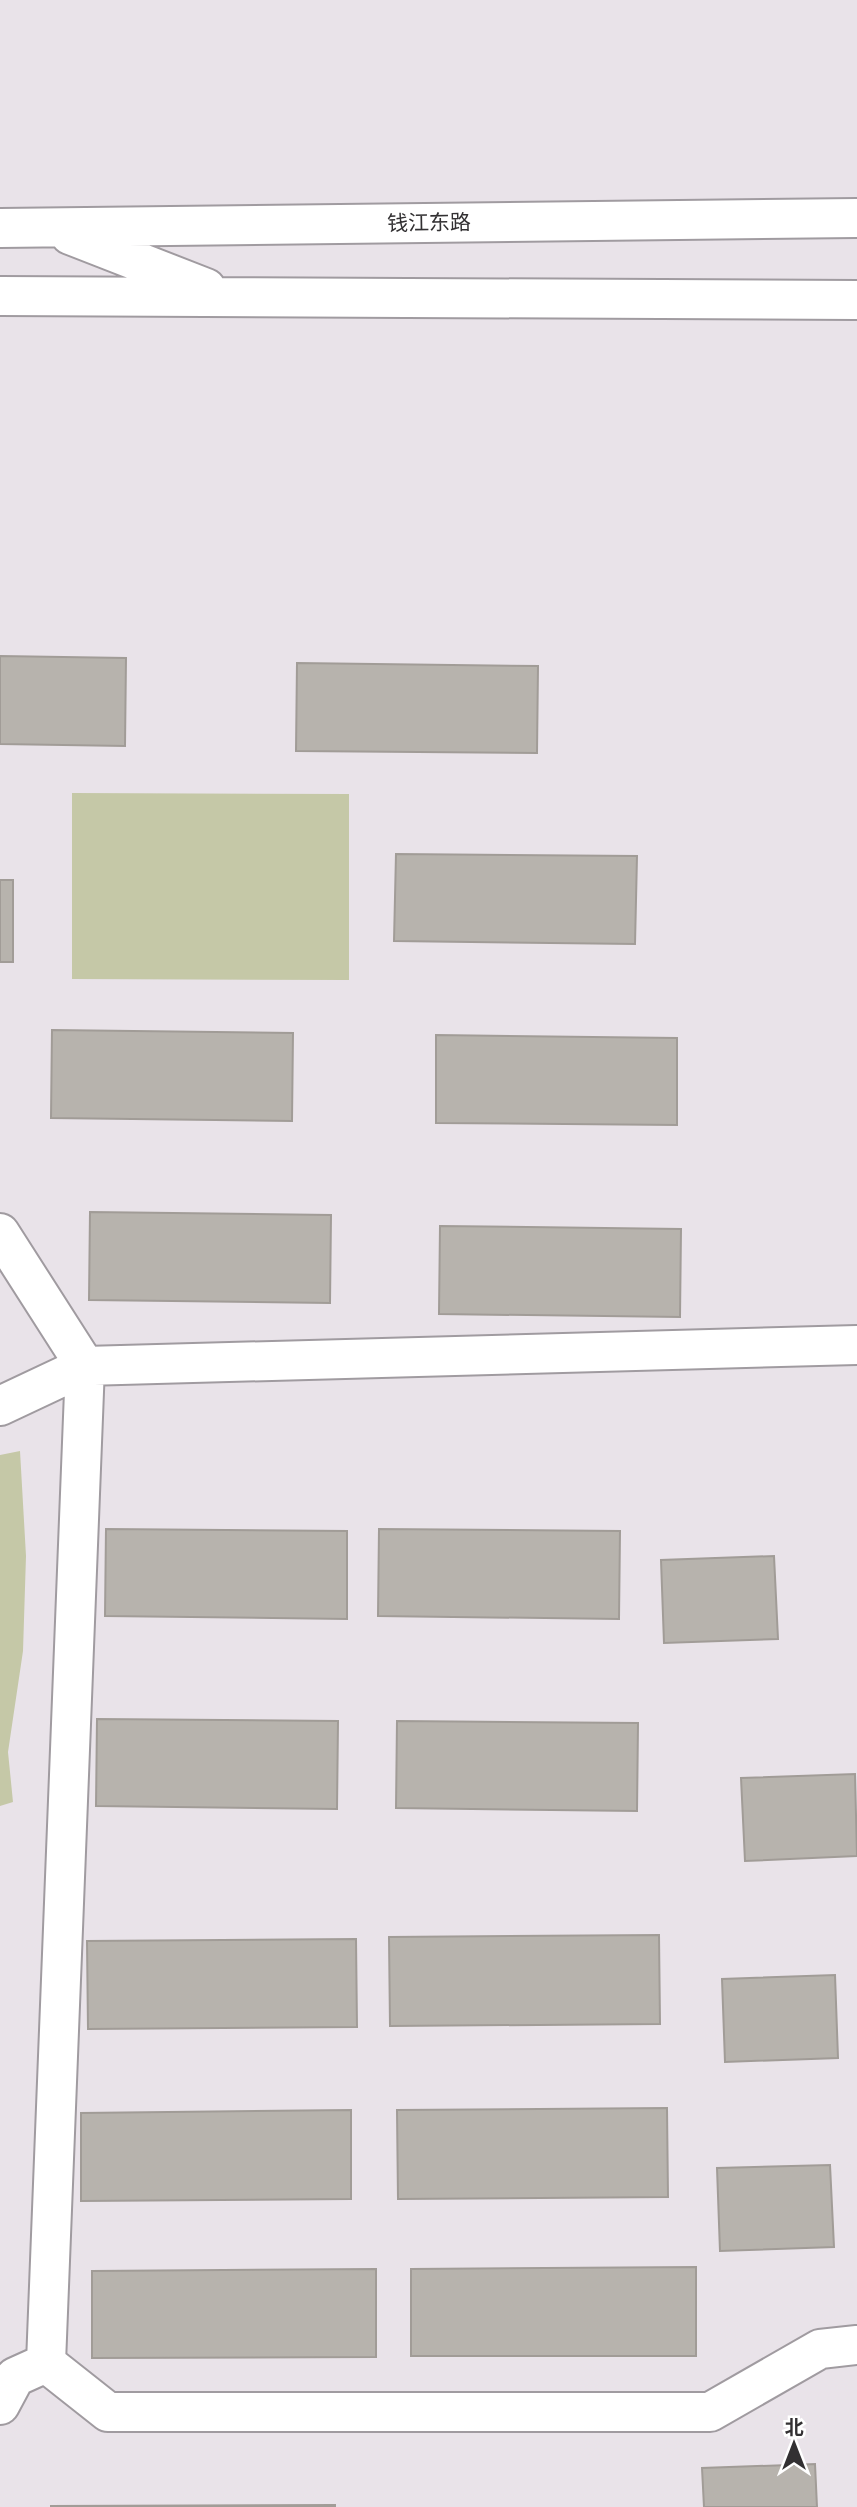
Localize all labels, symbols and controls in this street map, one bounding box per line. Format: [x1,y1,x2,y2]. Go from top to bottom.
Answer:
street label: 钱江东路 [387,207,471,237]
north arrow [759,2409,829,2479]
text: 北 [784,2415,804,2439]

